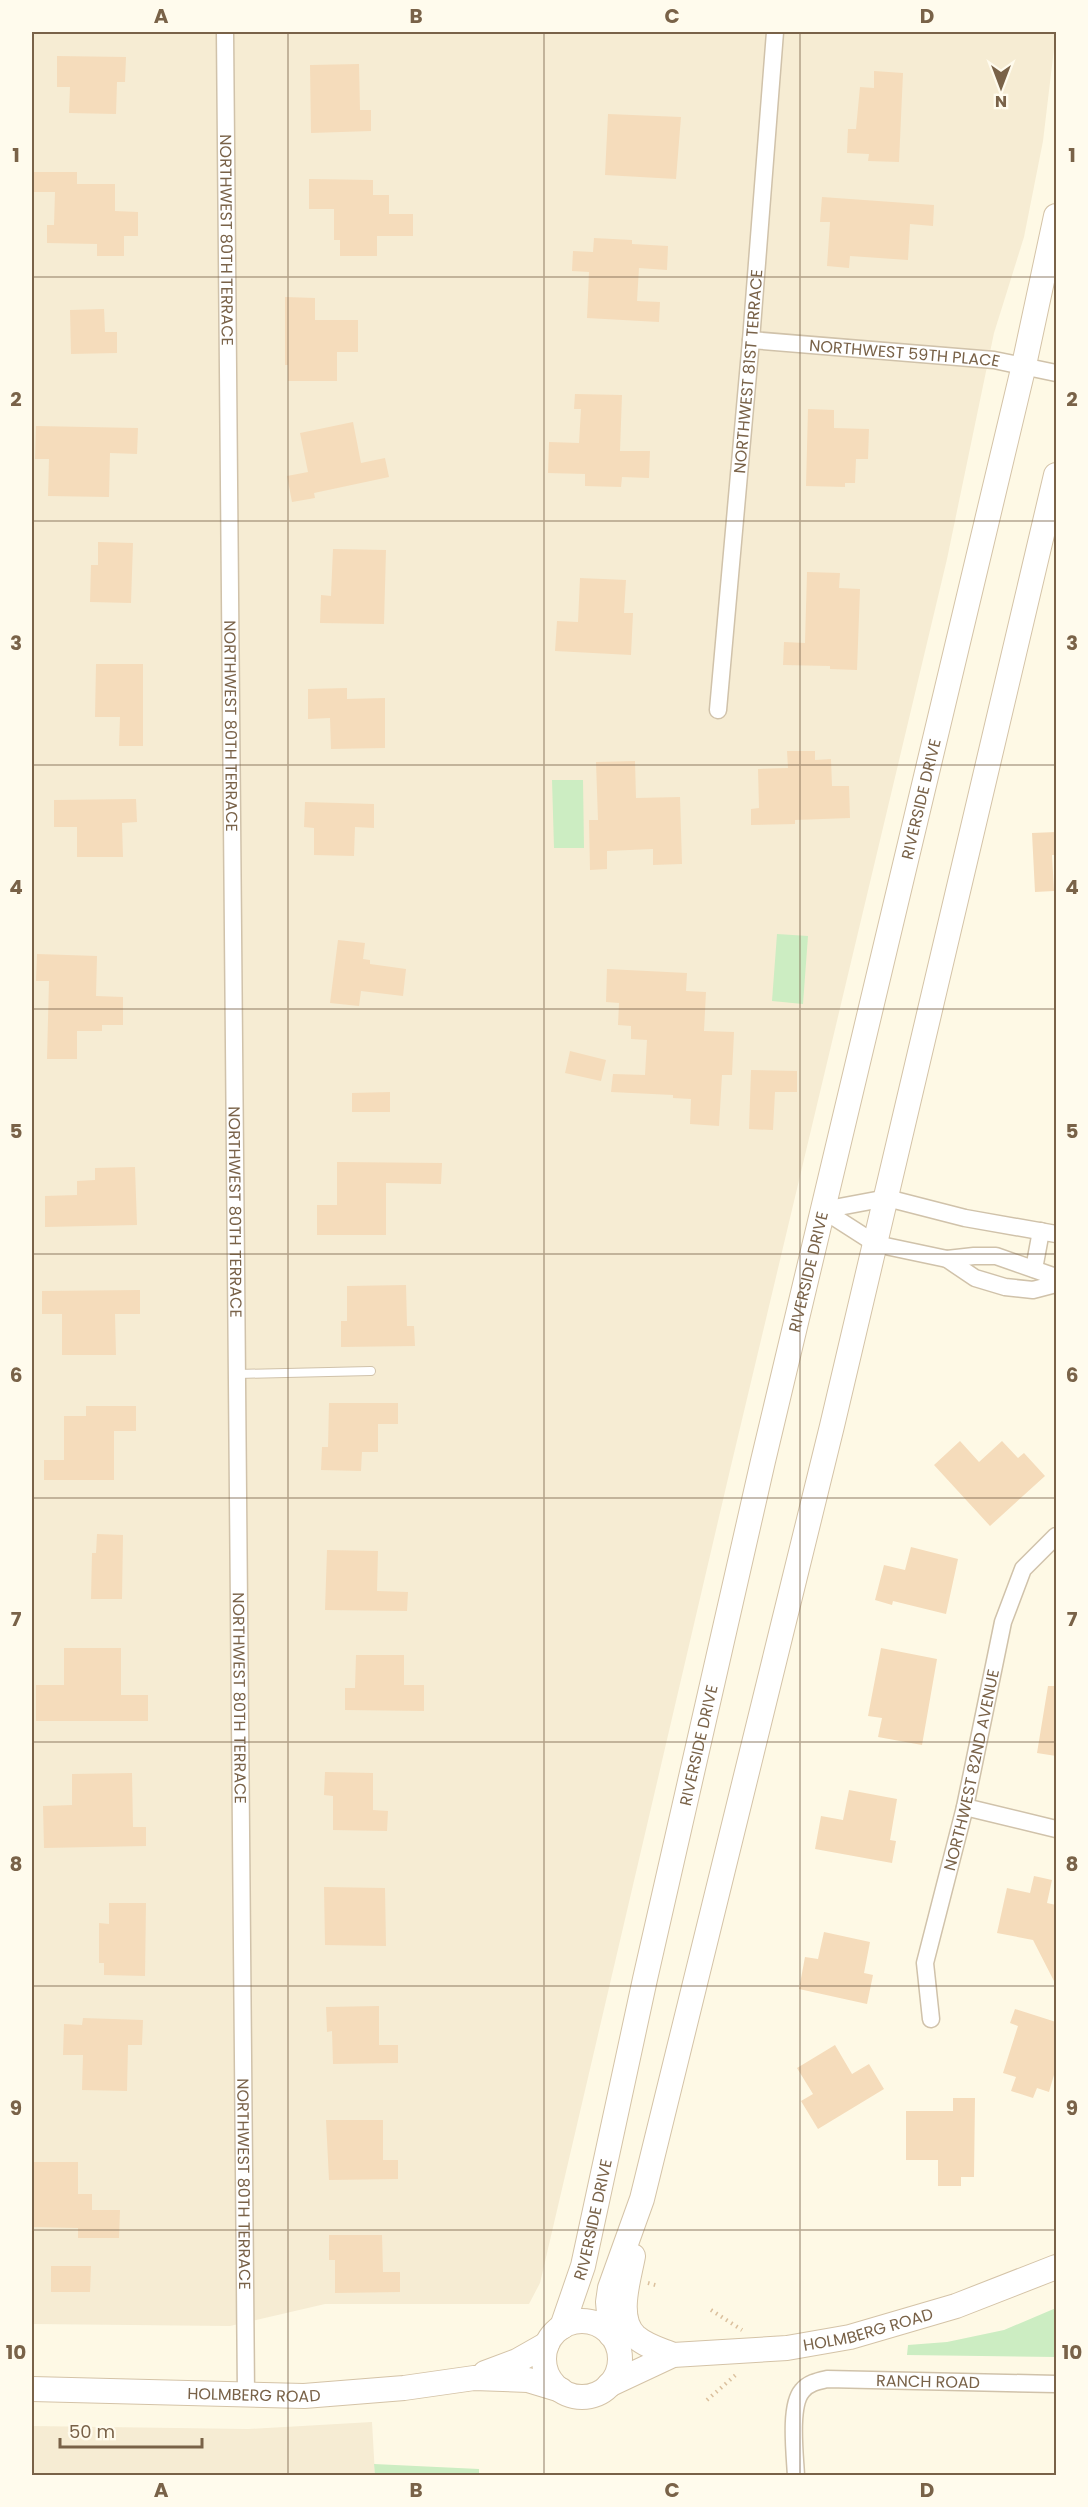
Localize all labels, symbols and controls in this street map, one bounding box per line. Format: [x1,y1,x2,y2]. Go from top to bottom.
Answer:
text: A [154,2,169,30]
text: B [409,2,423,30]
text: C [664,2,680,30]
text: D [920,2,934,30]
north arrow [971,57,1031,117]
text: N [995,90,1007,113]
street label: NORTHWEST 80TH TERRACE [214,134,239,346]
text: 1 [12,141,20,169]
text: 1 [1068,141,1076,169]
street label: NORTHWEST 81ST TERRACE [728,268,768,474]
street label: NORTHWEST 59TH PLACE [808,334,1002,373]
text: 2 [10,385,22,413]
text: 2 [1066,385,1078,413]
street label: NORTHWEST 80TH TERRACE [218,620,243,832]
text: 3 [10,629,22,657]
text: 3 [1066,629,1078,657]
street label: RIVERSIDE DRIVE [896,736,947,862]
text: 4 [9,873,23,901]
text: 4 [1065,873,1079,901]
street label: NORTHWEST 80TH TERRACE [223,1106,247,1318]
text: 5 [10,1117,23,1145]
text: 5 [1066,1117,1079,1145]
street label: RIVERSIDE DRIVE [783,1209,834,1335]
text: 6 [10,1361,22,1389]
text: 6 [1066,1361,1078,1389]
street label: NORTHWEST 80TH TERRACE [227,1592,252,1804]
text: 7 [11,1605,22,1633]
text: 7 [1067,1605,1078,1633]
street label: NORTHWEST 82ND AVENUE [938,1667,1005,1873]
street label: RIVERSIDE DRIVE [674,1682,724,1808]
text: 8 [10,1850,22,1878]
text: 8 [1066,1850,1078,1878]
street label: NORTHWEST 80TH TERRACE [231,2078,256,2290]
text: 9 [10,2094,22,2122]
text: 9 [1066,2094,1078,2122]
street label: RIVERSIDE DRIVE [568,2157,618,2283]
street label: HOLMBERG ROAD [801,2302,936,2357]
text: 10 [6,2338,26,2366]
text: 10 [1062,2338,1082,2366]
street label: RANCH ROAD [876,2369,980,2394]
street label: HOLMBERG ROAD [187,2382,321,2408]
scale bar [60,2411,202,2449]
text: 50 m [69,2419,115,2444]
text: A [154,2476,169,2504]
text: B [409,2476,423,2504]
text: C [664,2476,680,2504]
text: D [920,2476,934,2504]

